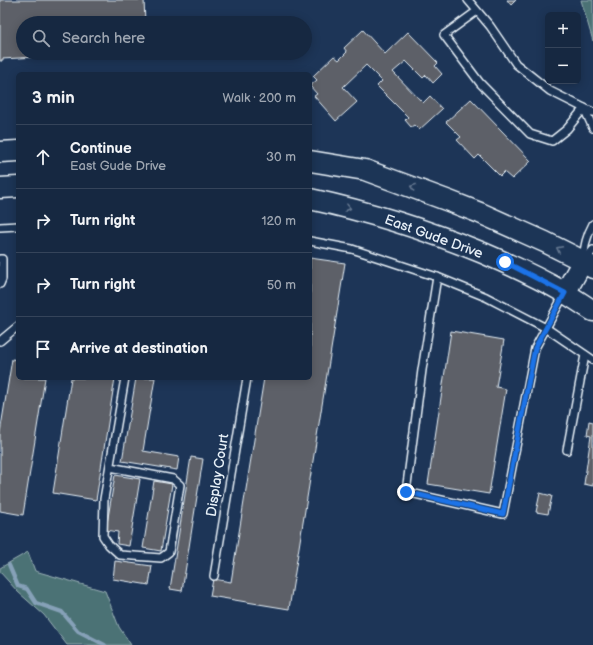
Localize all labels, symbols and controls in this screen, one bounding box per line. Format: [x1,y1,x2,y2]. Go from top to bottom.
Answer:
map controls [545,12,581,84]
button: + [545,12,581,48]
search box [16,16,312,60]
icon: search [30,27,52,49]
text: Search here [62,29,145,48]
button: − [545,48,581,84]
text: 3 min [32,88,75,108]
text: Walk · 200 m [223,90,296,106]
text: Continue [70,139,132,158]
icon: ahead [32,146,54,168]
text: 30 m [266,149,296,165]
text: East Gude Drive [70,158,166,174]
one-way arrow [409,184,416,192]
one-way arrow [344,203,351,212]
icon: right [32,210,54,232]
text: Turn right [70,211,135,230]
street label: East Gude Drive [382,211,485,262]
text: 120 m [261,213,296,229]
one-way arrow [556,246,563,254]
route start [496,253,514,271]
icon: right [32,274,54,296]
text: Turn right [70,275,135,294]
text: 50 m [267,277,296,293]
icon: arrive [32,338,54,360]
text: Arrive at destination [70,339,208,358]
street label: Display Court [203,432,233,518]
route end [397,483,415,501]

